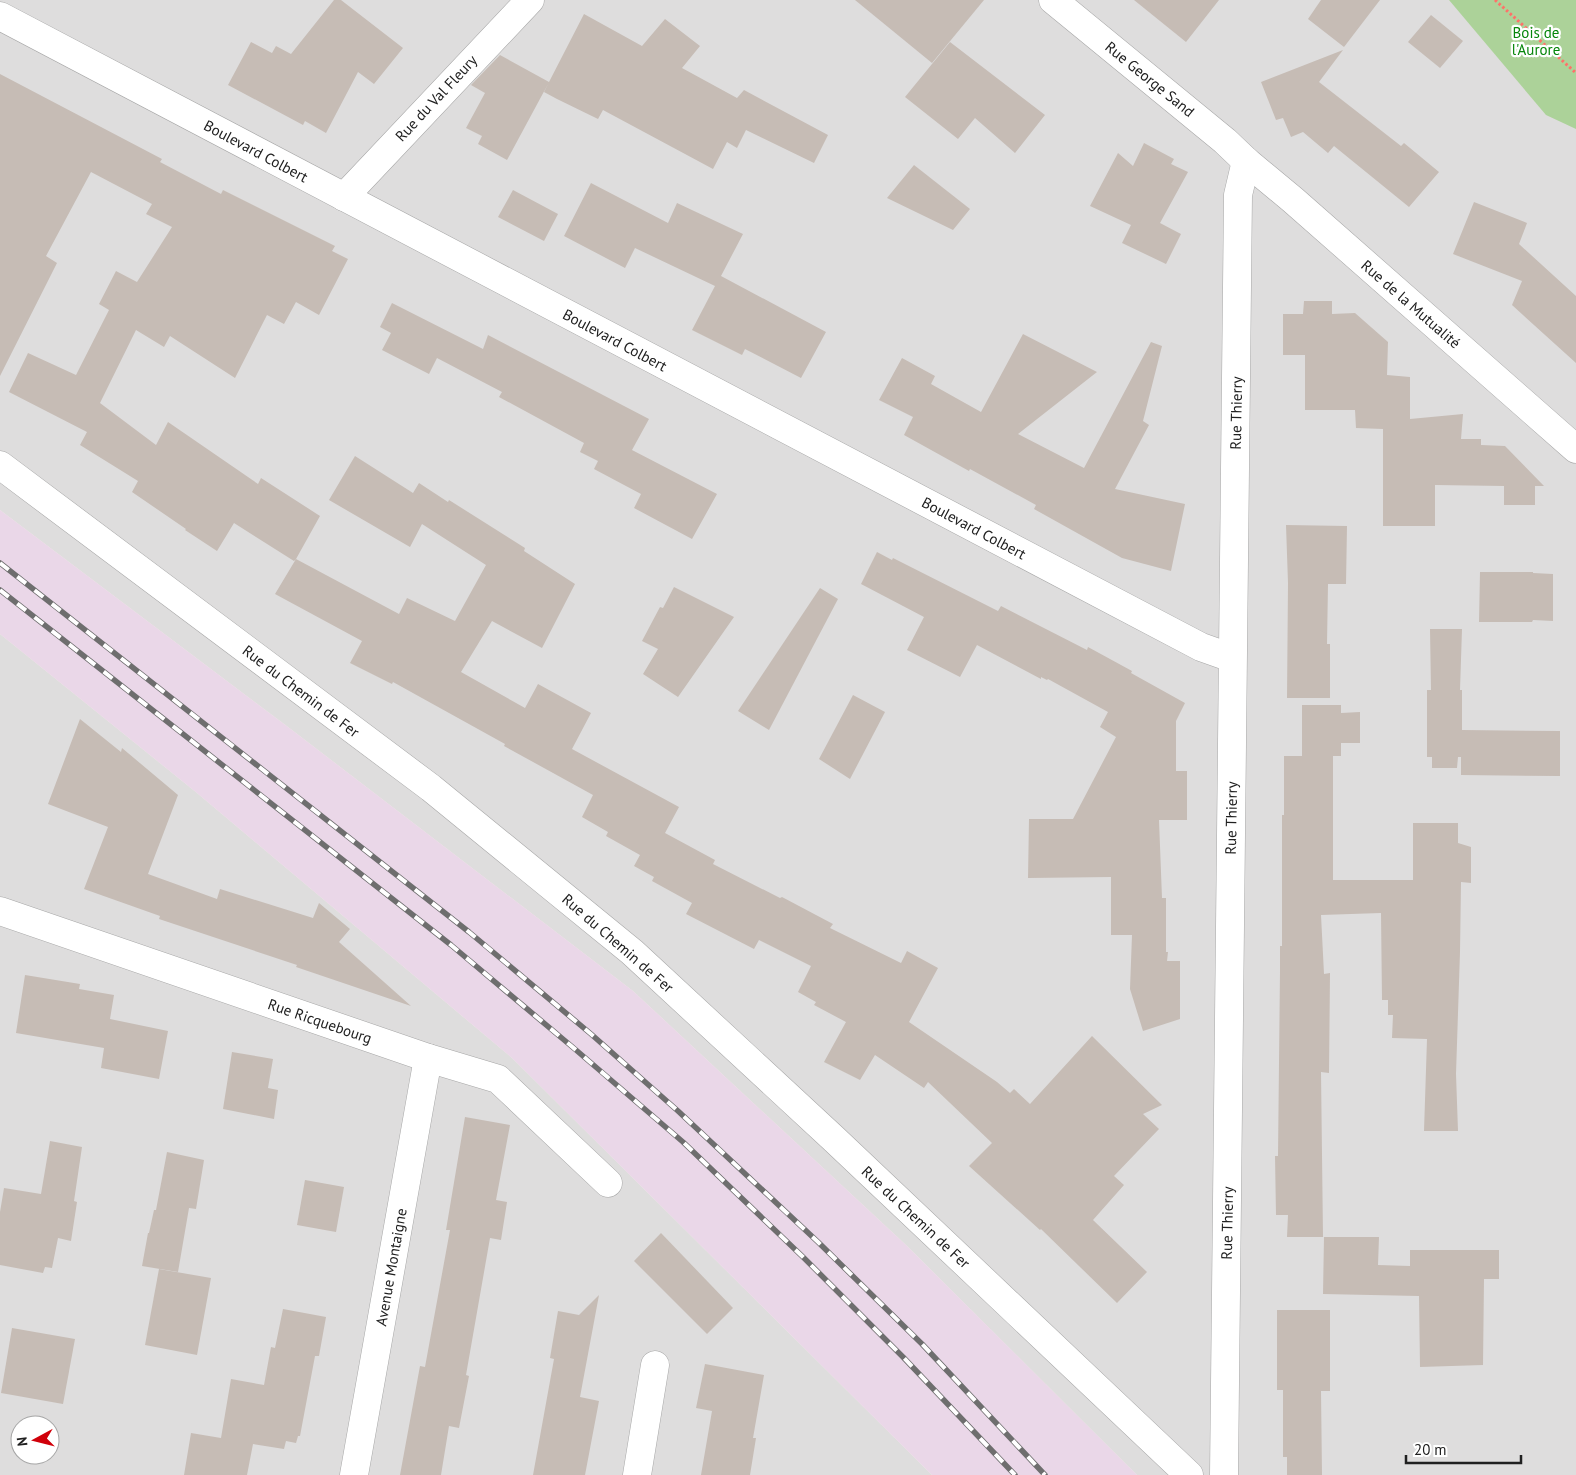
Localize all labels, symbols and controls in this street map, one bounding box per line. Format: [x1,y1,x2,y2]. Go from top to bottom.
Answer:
park label: Bois de l'Aurore [1512,23,1560,59]
street label: Rue George Sand [1101,37,1199,121]
street label: Rue du Val Fleury [391,51,481,145]
street label: Boulevard Colbert [201,116,311,186]
street label: Rue de la Mutualité [1357,256,1465,352]
street label: Boulevard Colbert [560,305,670,375]
street label: Rue Thierry [1226,376,1246,450]
street label: Boulevard Colbert [919,493,1029,563]
street label: Rue du Chemin de Fer [239,641,363,741]
street label: Rue Thierry [1221,781,1241,855]
street label: Rue du Chemin de Fer [558,889,678,997]
street label: Rue Ricquebourg [265,994,375,1048]
street label: Rue du Chemin de Fer [858,1162,974,1272]
street label: Rue Thierry [1217,1186,1237,1260]
street label: Avenue Montaigne [371,1207,411,1327]
north arrow [10,1415,60,1465]
scale bar [1406,1432,1521,1464]
text: N [13,1436,32,1447]
text: 20 m [1414,1440,1447,1459]

